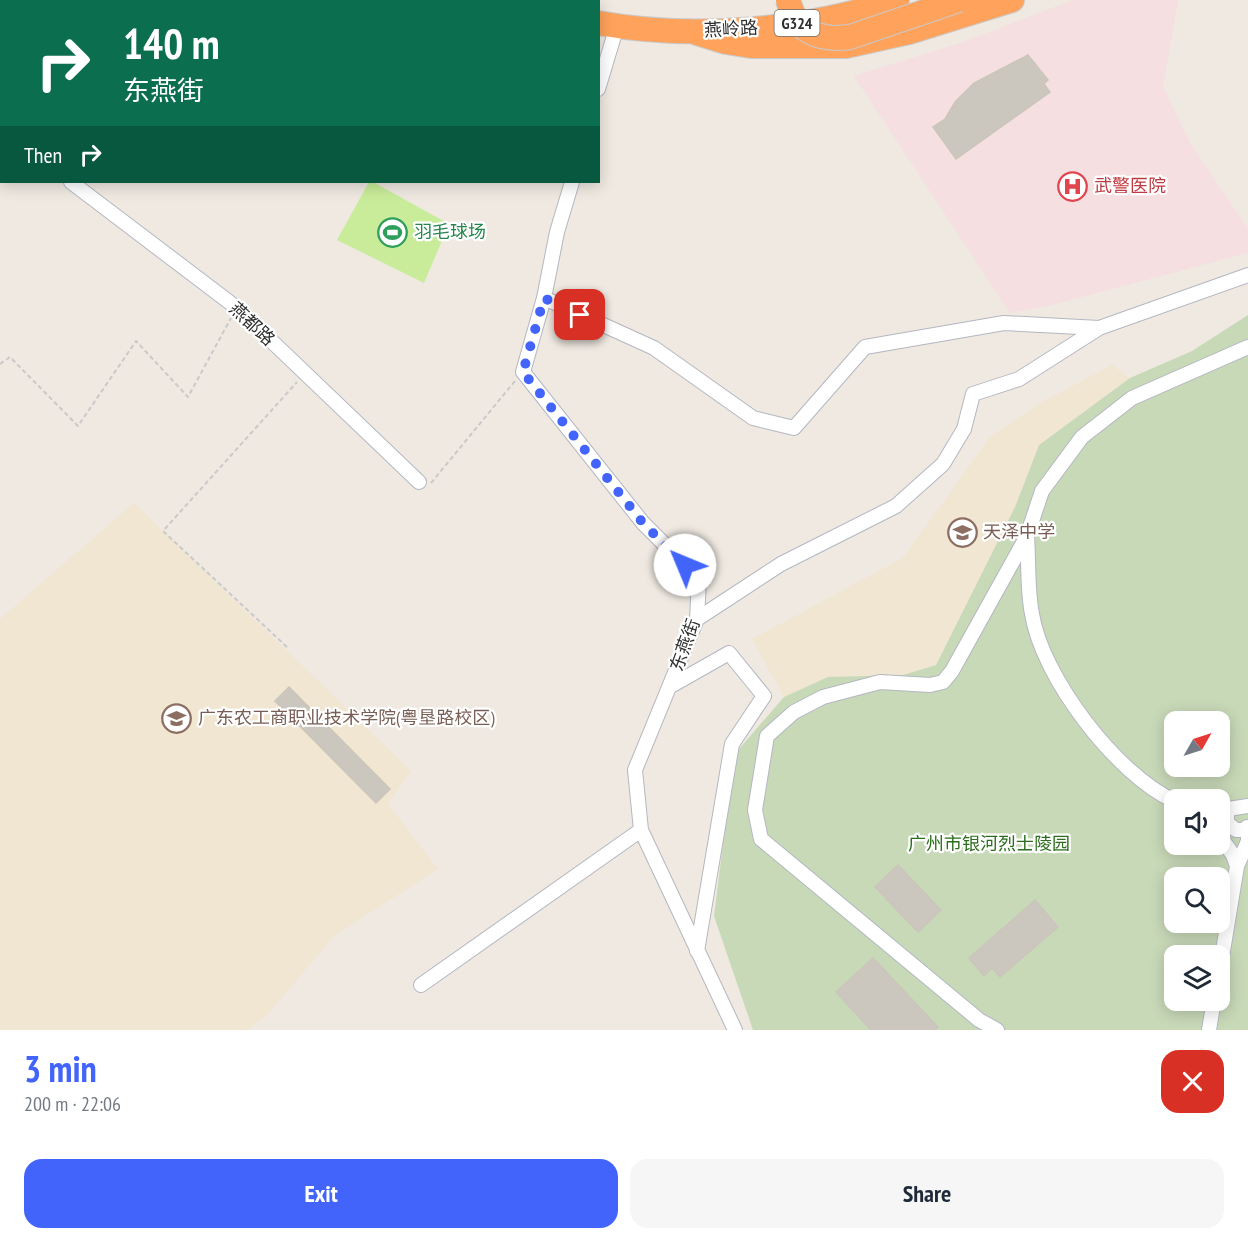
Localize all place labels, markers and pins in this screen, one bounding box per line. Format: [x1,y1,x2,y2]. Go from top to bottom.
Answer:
hospital icon: 武警医院 [1057,170,1089,202]
place label: 武警医院 [1094,174,1166,197]
sports icon: 羽毛球场 [377,216,409,248]
place label: 羽毛球场 [414,220,486,243]
pin [554,289,605,340]
school or university icon: 天泽中学 [946,516,978,548]
place label: 天泽中学 [983,520,1055,543]
school or university icon: 广东农工商职业技术学院(粤垦路校区) [161,702,193,734]
place label: 广东农工商职业技术学院(粤垦路校区) [198,706,495,729]

